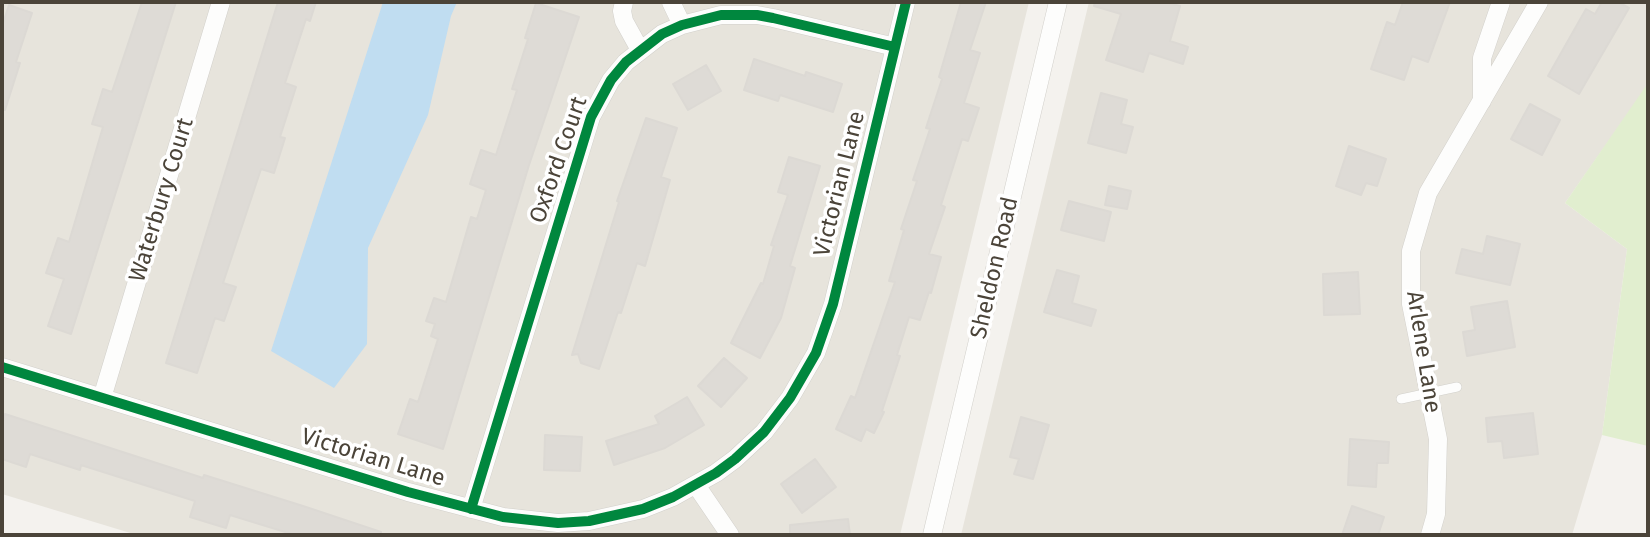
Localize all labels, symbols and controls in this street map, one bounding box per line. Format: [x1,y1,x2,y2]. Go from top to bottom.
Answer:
street label: Oxford Court [524,93,594,227]
street label: Victorian Lane [809,108,871,260]
street label: Waterbury Court [124,115,200,285]
street label: Sheldon Road [965,194,1025,342]
street label: Arlene Lane [1400,289,1446,415]
street label: Victorian Lane [298,423,448,493]

